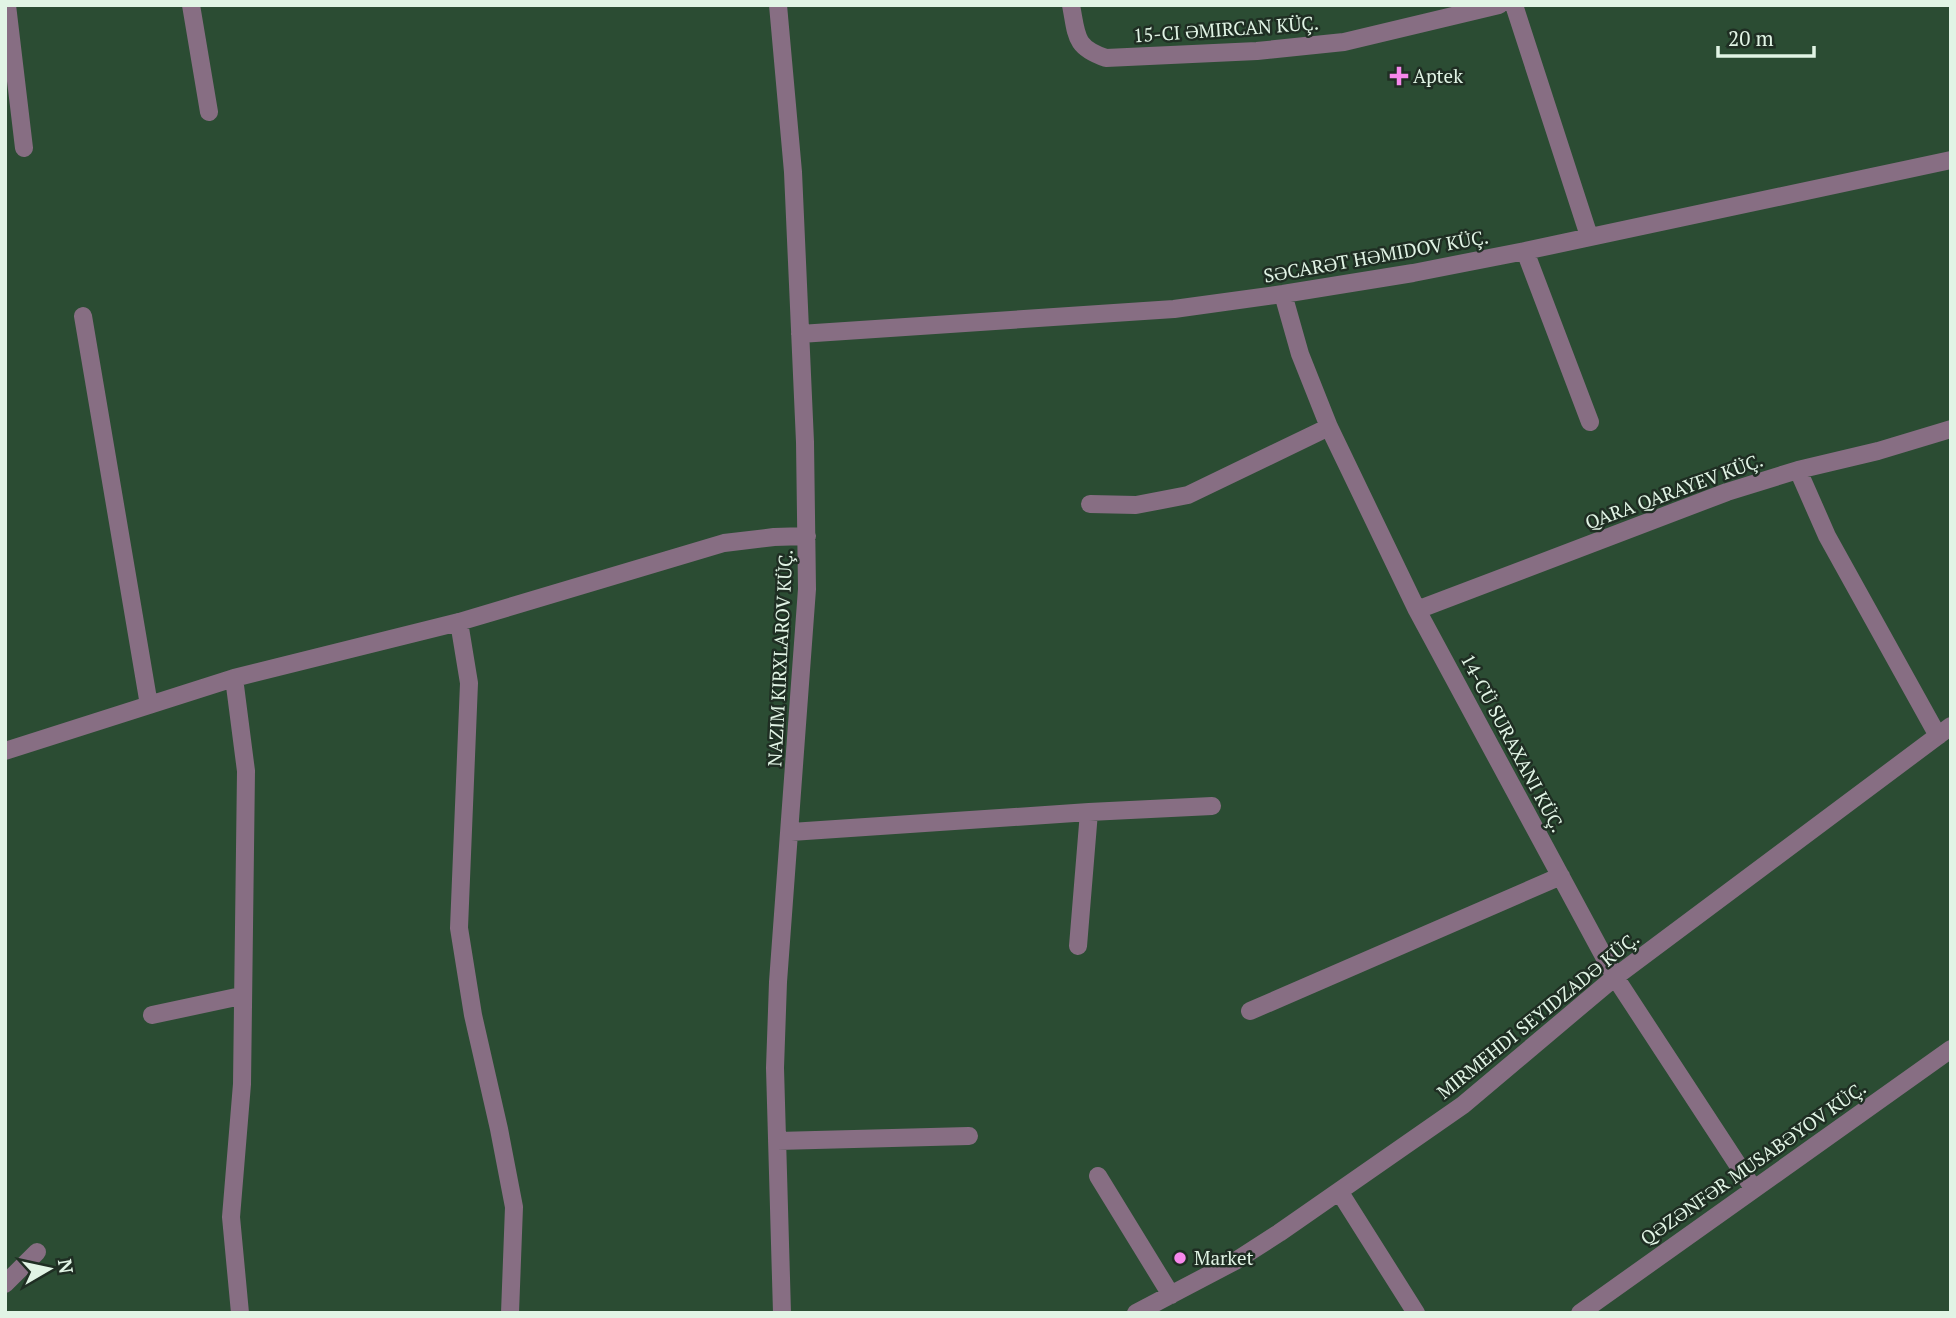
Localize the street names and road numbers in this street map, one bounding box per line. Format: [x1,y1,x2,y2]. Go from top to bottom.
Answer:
street label: 15-CI ƏMIRCAN KÜÇ. [1132,10,1320,47]
street label: SƏCARƏT HƏMIDOV KÜÇ. [1261,223,1490,288]
street label: QARA QARAYEV KÜÇ. [1581,447,1766,534]
street label: NAZIM KIRXLAROV KÜÇ. [761,549,798,767]
street label: 14-CÜ SURAXANI KÜÇ. [1456,649,1571,836]
street label: MIRMEHDI SEYIDZADƏ KÜÇ. [1431,925,1644,1104]
street label: QƏZƏNFƏR MUSABƏYOV KÜÇ. [1635,1075,1870,1250]

